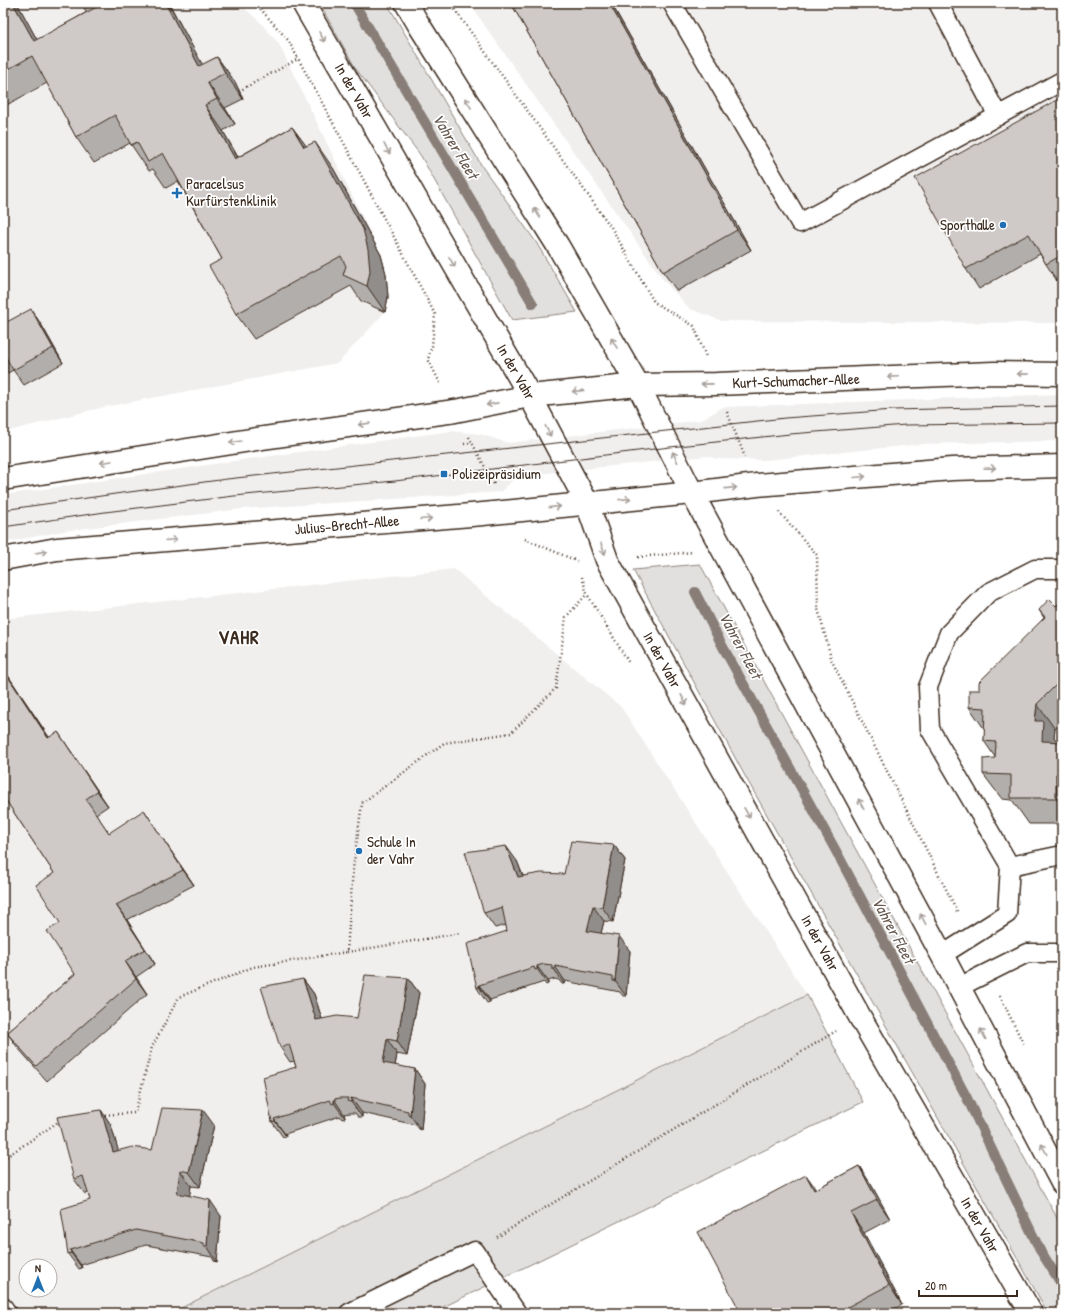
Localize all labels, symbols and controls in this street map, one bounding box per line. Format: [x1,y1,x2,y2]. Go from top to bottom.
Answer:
one-way arrow [319,31,327,43]
street label: In der Vahr [330,59,379,123]
one-way arrow [463,97,471,109]
water label: Vahrer Fleet [428,109,485,185]
one-way arrow [384,143,392,155]
place label: Paracelsus Kurfürstenklinik [186,173,276,211]
marker: Paracelsus Kurfürstenklinik [171,187,183,199]
one-way arrow [533,208,541,219]
place label: Sporthalle [940,214,995,235]
marker: Sporthalle [998,220,1008,230]
one-way arrow [449,256,457,268]
one-way arrow [610,337,617,349]
street label: In der Vahr [492,340,541,404]
street label: Kurt-Schumacher-Allee [732,368,860,393]
one-way arrow [1017,370,1030,378]
one-way arrow [887,373,900,381]
one-way arrow [701,380,714,388]
one-way arrow [572,388,585,395]
one-way arrow [486,400,499,408]
one-way arrow [357,420,370,428]
one-way arrow [545,425,553,437]
one-way arrow [229,438,242,446]
one-way arrow [671,452,678,464]
one-way arrow [100,458,113,466]
place label: Polizeipräsidium [452,463,541,484]
one-way arrow [983,464,996,472]
marker: Polizeipräsidium [439,469,449,479]
one-way arrow [853,473,866,480]
one-way arrow [724,485,737,492]
one-way arrow [618,496,631,503]
one-way arrow [548,503,561,511]
street label: Julius-Brecht-Allee [294,509,400,540]
one-way arrow [419,516,432,523]
one-way arrow [164,536,177,543]
one-way arrow [599,542,607,554]
one-way arrow [34,548,47,556]
water label: Vahrer Fleet [714,608,769,685]
district label: VAHR [218,624,260,650]
street label: In der Vahr [638,628,687,692]
one-way arrow [681,694,689,706]
one-way arrow [857,799,864,811]
one-way arrow [744,807,752,819]
place label: Schule In der Vahr [367,831,416,869]
marker: Schule In der Vahr [354,846,364,856]
water label: Vahrer Fleet [867,893,922,970]
street label: In der Vahr [796,911,845,975]
one-way arrow [918,913,926,925]
one-way arrow [979,1028,987,1040]
one-way arrow [1040,1143,1047,1155]
street label: In der Vahr [956,1193,1005,1257]
north arrow [18,1258,58,1298]
text: N [35,1261,41,1275]
scale bar [919,1272,1017,1298]
text: 20 m [925,1277,947,1294]

